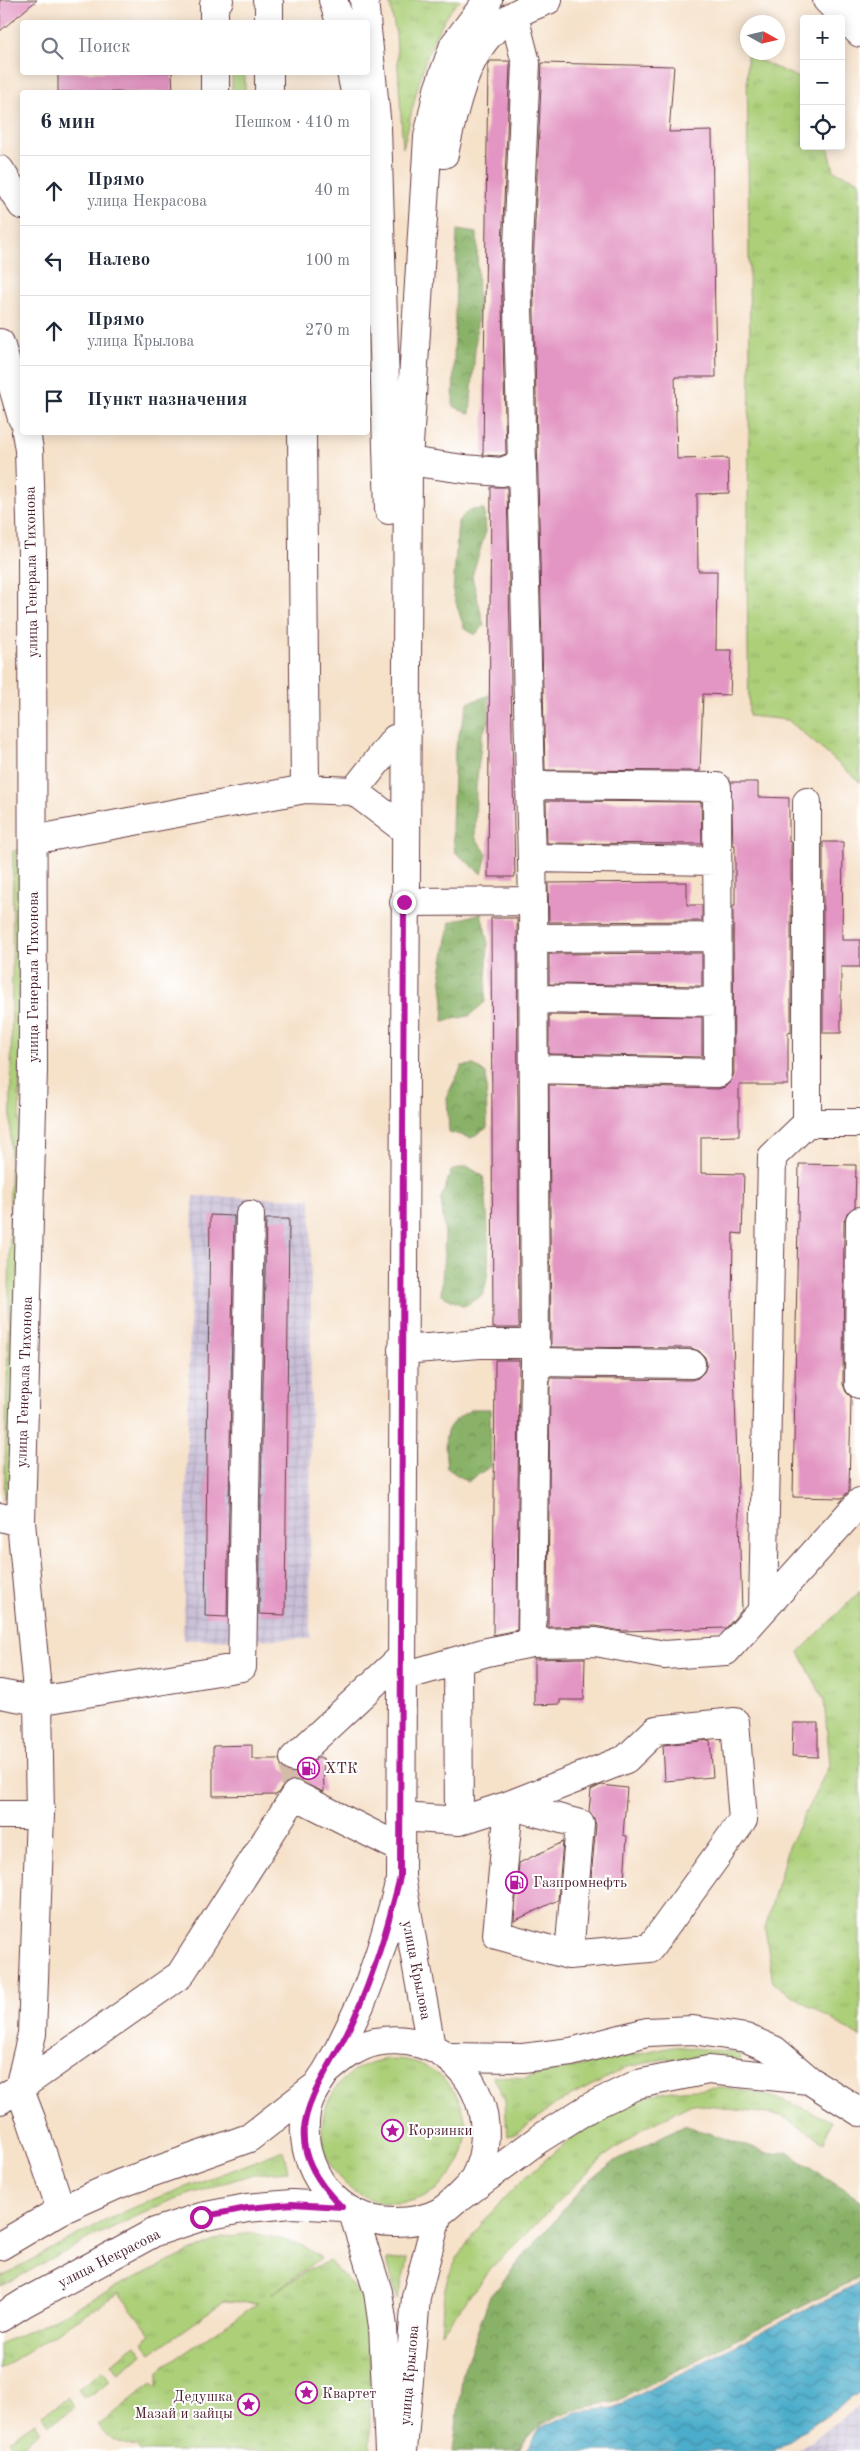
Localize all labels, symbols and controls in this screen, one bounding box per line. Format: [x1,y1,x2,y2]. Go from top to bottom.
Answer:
north arrow [740,15,785,60]
map controls [800,15,845,150]
button: + [800,15,845,60]
search box [20,20,370,75]
icon: search [38,34,66,62]
text: Поиск [78,38,130,57]
button: − [800,60,845,105]
button: locate [800,105,845,150]
text: 6 мин [40,112,95,133]
text: Пешком · 410 m [234,115,350,131]
text: Прямо [87,171,145,190]
icon: ahead [40,177,68,205]
text: 40 m [314,183,350,199]
text: улица Некрасова [87,194,207,210]
icon: left [40,247,68,275]
text: Налево [87,251,150,270]
text: 100 m [305,253,350,269]
text: Прямо [87,311,145,330]
icon: ahead [40,317,68,345]
text: 270 m [305,323,350,339]
text: улица Крылова [87,334,195,350]
icon: arrive [40,387,68,415]
text: Пункт назначения [87,391,247,410]
street label: улица Генерала Тихонова [23,485,41,658]
street label: улица Генерала Тихонова [27,891,42,1063]
route end [393,891,416,914]
street label: улица Генерала Тихонова [15,1295,36,1468]
fuel station icon: ХТК [297,1756,321,1780]
place label: ХТК [325,1762,358,1777]
fuel station icon: Газпромнефть [505,1870,529,1894]
place label: Газпромнефть [533,1876,627,1891]
street label: улица Крылова [399,1919,433,2022]
place icon: Корзинки [380,2118,404,2142]
place label: Корзинки [408,2124,473,2139]
route start [190,2206,213,2229]
street label: улица Некрасова [56,2227,164,2292]
street label: улица Крылова [399,2324,422,2426]
place icon: Квартет [294,2381,318,2405]
place label: Квартет [322,2387,376,2402]
place label: Дедушка Мазай и зайцы [134,2390,234,2422]
place icon: Дедушка Мазай и зайцы [237,2393,261,2417]

